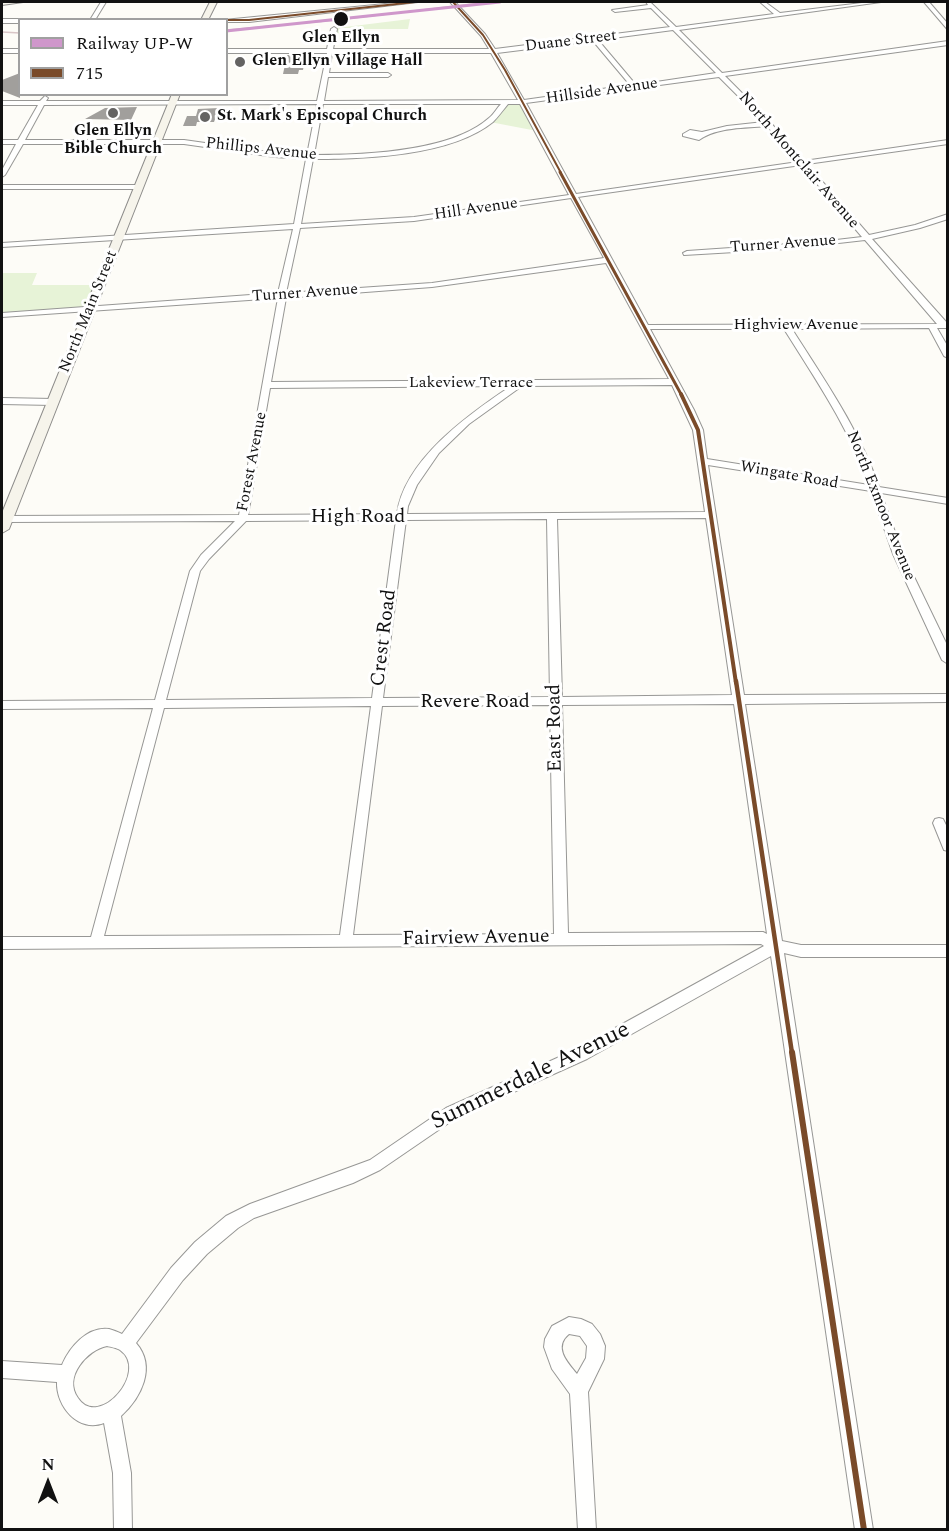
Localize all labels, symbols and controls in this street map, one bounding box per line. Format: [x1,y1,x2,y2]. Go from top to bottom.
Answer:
marker: Glen Ellyn [332,10,350,28]
legend [18,18,228,96]
street label: Duane Street [524,27,618,57]
place label: Glen Ellyn [302,29,380,49]
text: Railway UP-W [76,30,193,57]
place label: Glen Ellyn Village Hall [252,52,423,72]
marker: Glen Ellyn Village Hall [233,55,247,69]
text: 715 [76,60,103,87]
street label: Hillside Avenue [545,75,659,109]
street label: North Montclair Avenue [734,89,862,233]
marker: Glen Ellyn Bible Church [106,106,120,120]
place label: St. Mark's Episcopal Church [217,107,427,127]
marker: St. Mark's Episcopal Church [198,110,212,124]
place label: Glen Ellyn Bible Church [64,122,162,160]
street label: Phillips Avenue [204,135,318,165]
street label: Hill Avenue [433,195,519,225]
street label: Turner Avenue [729,232,837,258]
street label: North Main Street [56,248,122,376]
street label: Turner Avenue [251,281,359,307]
street label: Highview Avenue [734,316,858,336]
street label: Lakeview Terrace [409,374,533,394]
street label: Forest Avenue [234,410,272,514]
street label: North Exmoor Avenue [841,429,919,583]
street label: Wingate Road [738,458,840,494]
street label: High Road [311,506,405,530]
street label: Crest Road [367,588,403,688]
street label: East Road [543,684,569,772]
street label: Revere Road [420,691,530,715]
street label: Fairview Avenue [402,926,550,952]
street label: Summerdale Avenue [427,1016,635,1138]
north arrow [18,1453,78,1513]
text: N [41,1453,55,1477]

